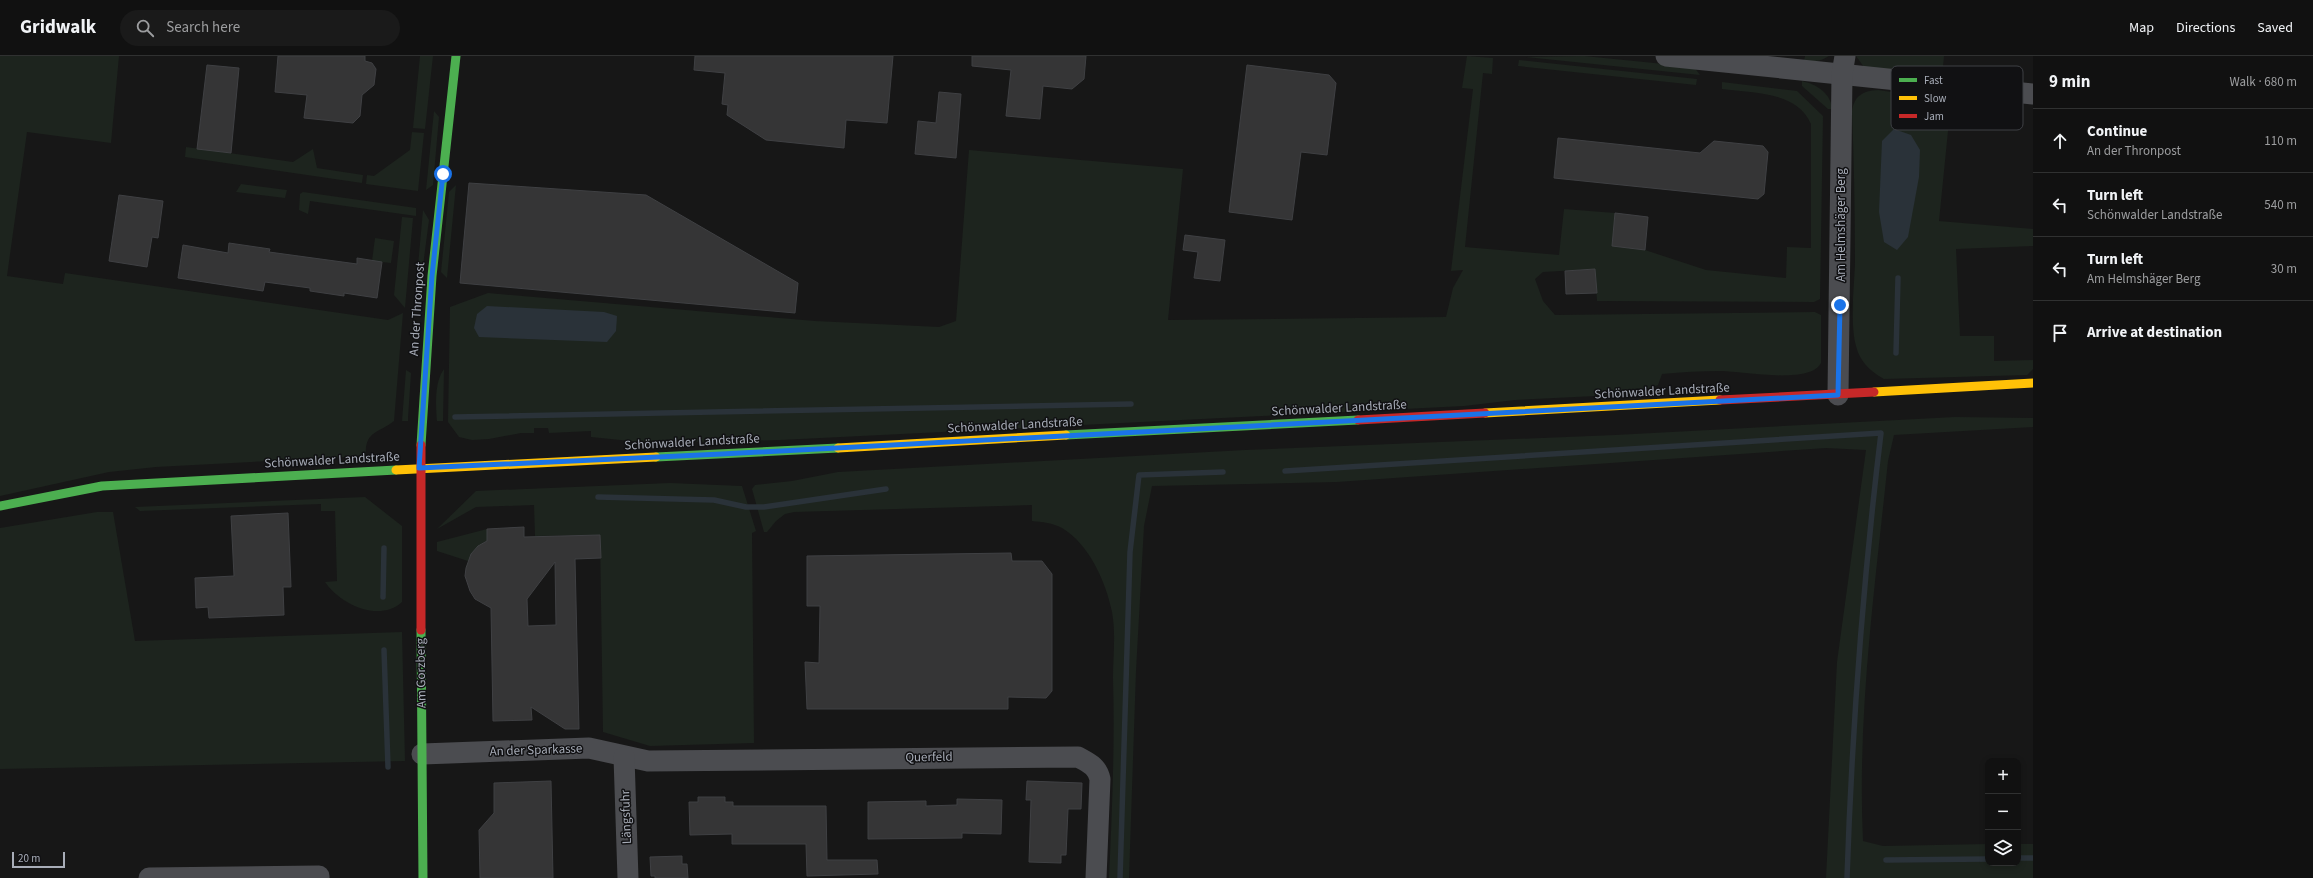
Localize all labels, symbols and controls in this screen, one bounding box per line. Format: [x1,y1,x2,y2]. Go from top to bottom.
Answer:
search box [120,10,400,46]
text: Gridwalk [20,14,96,41]
icon: search [134,17,156,39]
text: Search here [166,17,240,38]
text: Map [2129,18,2154,38]
text: Directions [2176,18,2235,38]
text: Saved [2257,18,2293,38]
legend [1891,66,2023,130]
text: 9 min [2049,70,2090,94]
text: Fast [1924,73,1943,88]
text: Walk · 680 m [2229,73,2297,91]
text: Slow [1924,91,1947,106]
text: Jam [1924,109,1944,124]
text: Continue [2087,121,2147,142]
icon: ahead [2049,130,2071,152]
text: 110 m [2264,132,2297,150]
text: An der Thronpost [2087,142,2181,160]
route start [434,165,452,183]
street label: Am Helmshäger Berg [1832,168,1850,282]
text: Turn left [2087,185,2143,206]
icon: left [2049,194,2071,216]
text: 540 m [2264,196,2297,214]
text: Schönwalder Landstraße [2087,206,2222,224]
text: Turn left [2087,249,2143,270]
icon: left [2049,258,2071,280]
text: 30 m [2271,260,2297,278]
street label: An der Thronpost [405,261,429,356]
text: Am Helmshäger Berg [2087,270,2200,288]
route end [1831,296,1849,314]
icon: arrive [2049,322,2071,344]
text: Arrive at destination [2087,322,2222,343]
street label: Schönwalder Landstraße [1594,378,1730,404]
street label: Schönwalder Landstraße [1271,395,1407,421]
street label: Schönwalder Landstraße [947,412,1083,438]
street label: Schönwalder Landstraße [624,429,760,455]
street label: Schönwalder Landstraße [264,447,400,473]
street label: Am Gorzberg [411,637,431,708]
street label: An der Sparkasse [489,739,583,761]
street label: Querfeld [905,748,953,766]
map controls [1985,758,2021,866]
button: + [1985,758,2021,794]
street label: Längsfuhr [616,789,636,845]
button: − [1985,794,2021,830]
button: layers [1985,830,2021,866]
scale bar [12,850,65,869]
text: 20 m [18,851,40,866]

